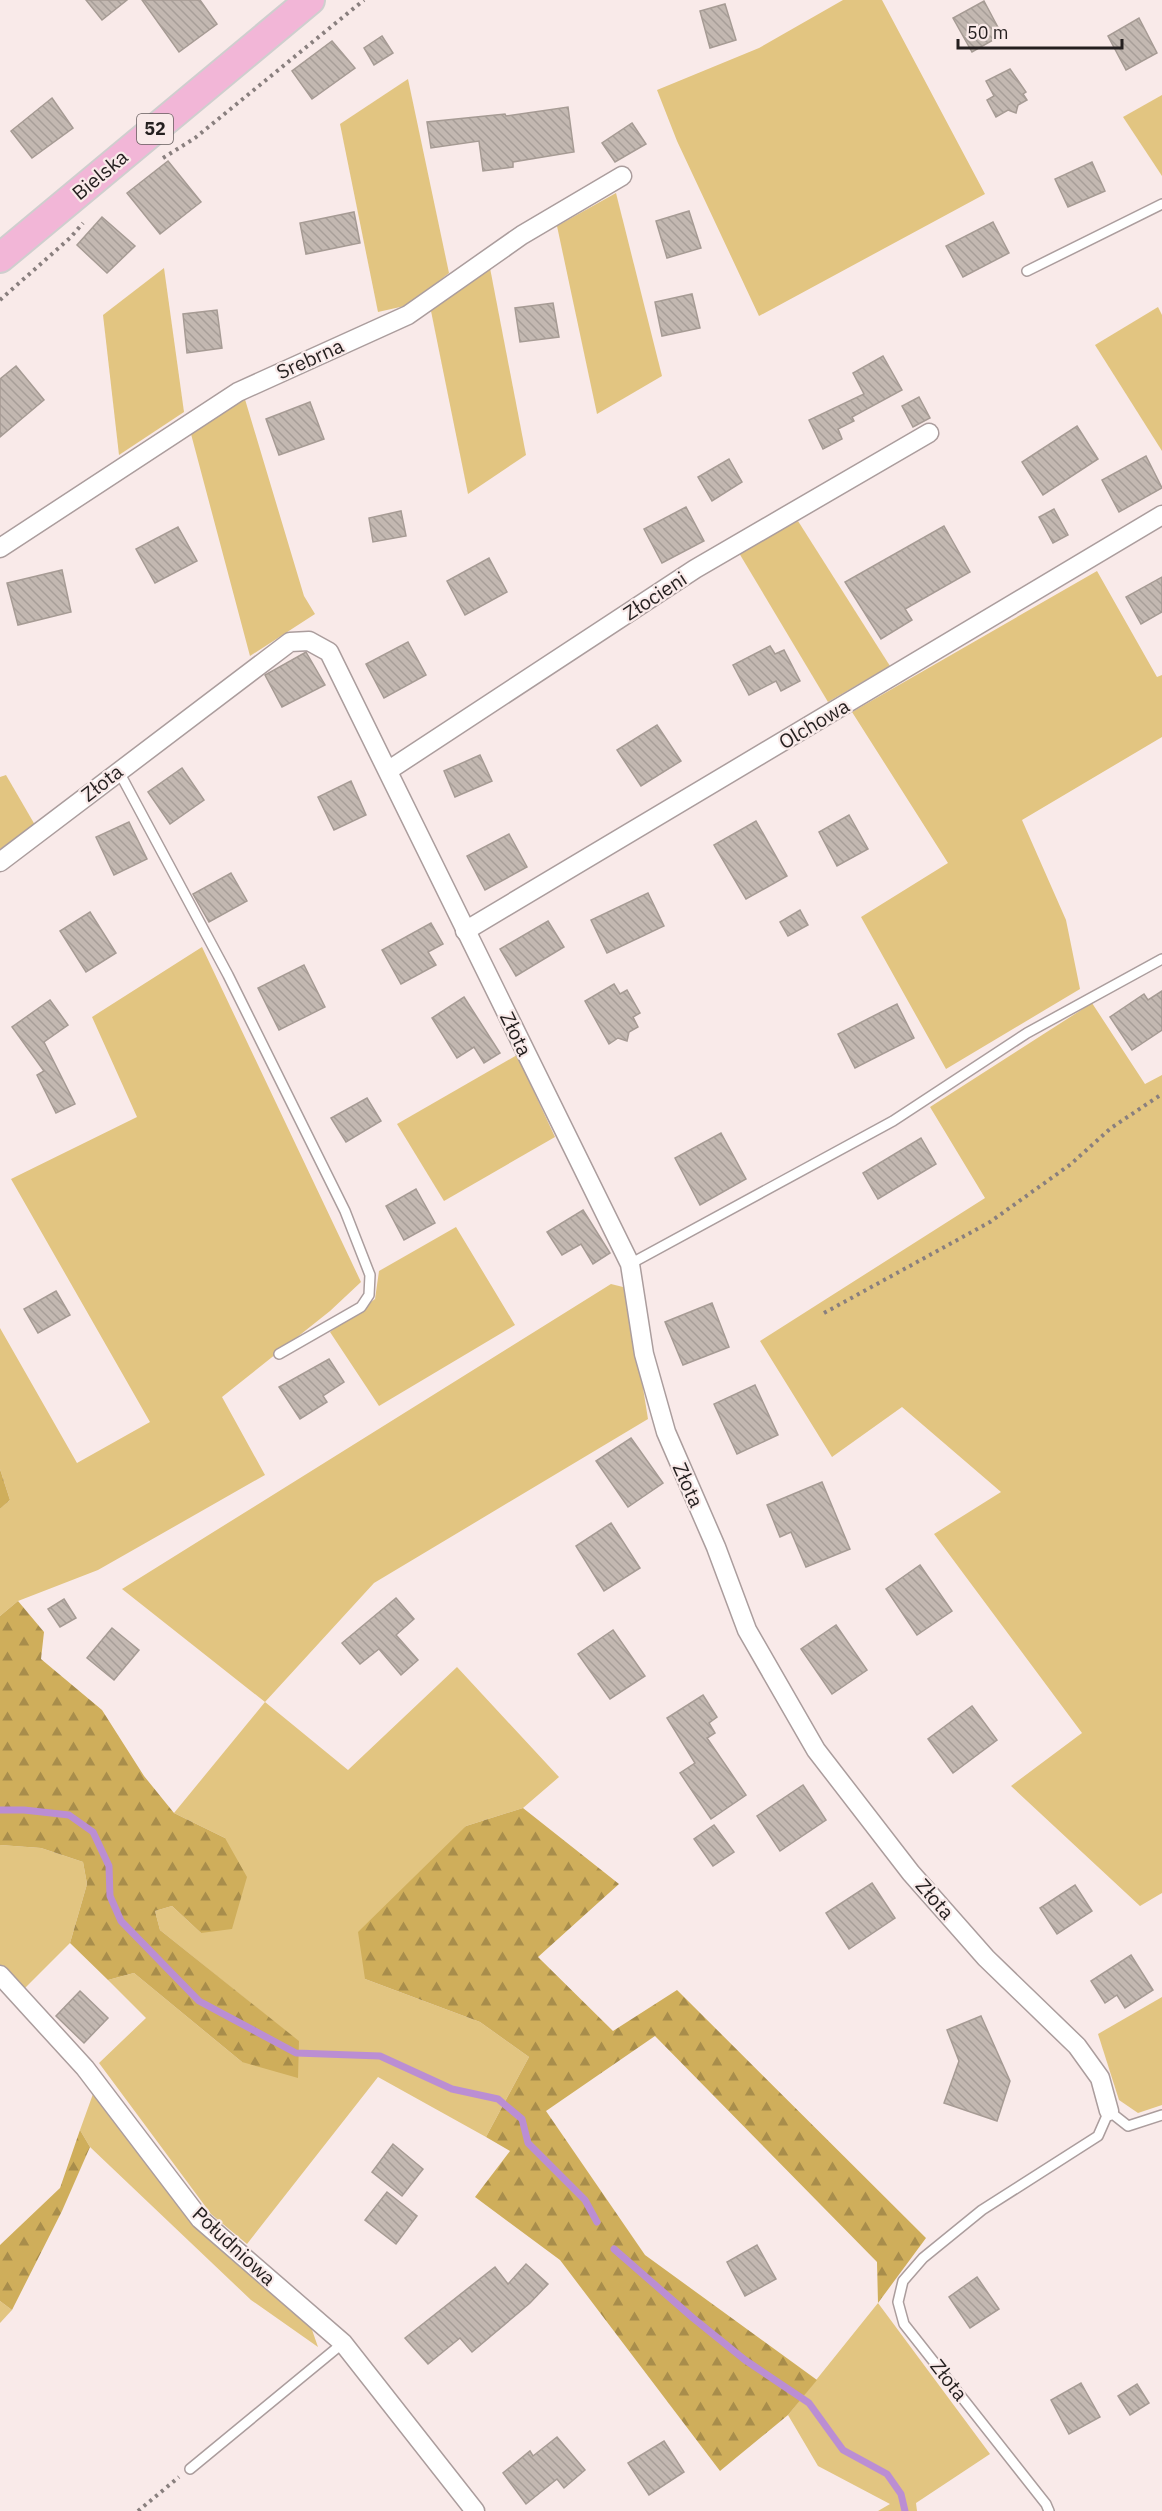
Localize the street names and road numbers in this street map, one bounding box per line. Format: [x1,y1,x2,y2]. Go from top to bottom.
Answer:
road number: 52 [137,114,173,144]
street label: Bielska [66,143,134,206]
street label: Srebrna [272,332,348,385]
street label: Złocieni [618,565,692,626]
street label: Olchowa [773,692,854,755]
street label: Złota [75,758,128,807]
street label: Złota [494,1007,539,1061]
street label: Złota [667,1458,710,1512]
street label: Złota [910,1872,961,1925]
street label: Południowa [187,2200,282,2291]
street label: Złota [925,2353,974,2406]

